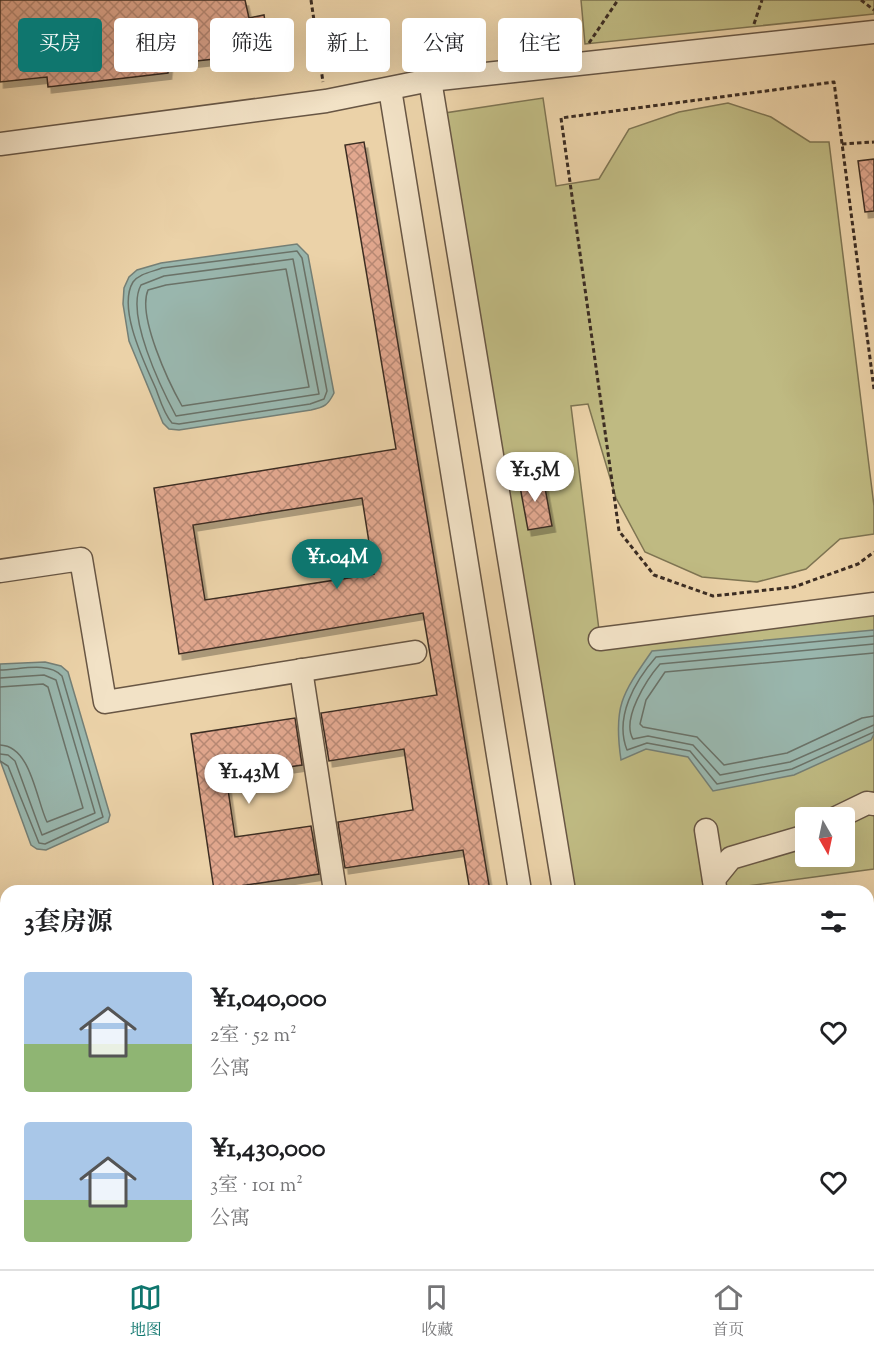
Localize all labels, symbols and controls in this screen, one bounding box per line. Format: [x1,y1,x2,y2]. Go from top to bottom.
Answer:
chip: 买房 [18,18,102,72]
chip: 租房 [114,18,198,72]
chip: 筛选 [210,18,294,72]
chip: 新上 [306,18,390,72]
chip: 公寓 [402,18,486,72]
chip: 住宅 [498,18,582,72]
pin: ¥1.5M [493,452,577,503]
text: ¥1.5M [510,457,560,486]
pin: ¥1.04M [288,539,386,590]
text: ¥1.04M [306,544,368,573]
pin: ¥1.43M [200,754,298,805]
text: ¥1.43M [218,759,280,788]
north arrow [795,807,855,867]
map controls [795,807,855,867]
text: 3套房源 [24,905,113,942]
icon: filters [817,905,850,938]
text: ¥1,040,000 [210,981,327,1018]
icon: home [72,996,144,1068]
icon: heart [817,1016,850,1049]
text: 2室 · 52 m² [210,1022,297,1051]
text: 公寓 [210,1055,250,1084]
text: ¥1,430,000 [210,1131,326,1168]
icon: home [72,1146,144,1218]
icon: heart [817,1166,850,1199]
text: 3室 · 101 m² [210,1172,303,1201]
text: 公寓 [210,1205,250,1234]
tab: 地图 [129,1281,162,1343]
tab: 收藏 [420,1281,453,1343]
tab: 首页 [712,1281,745,1343]

